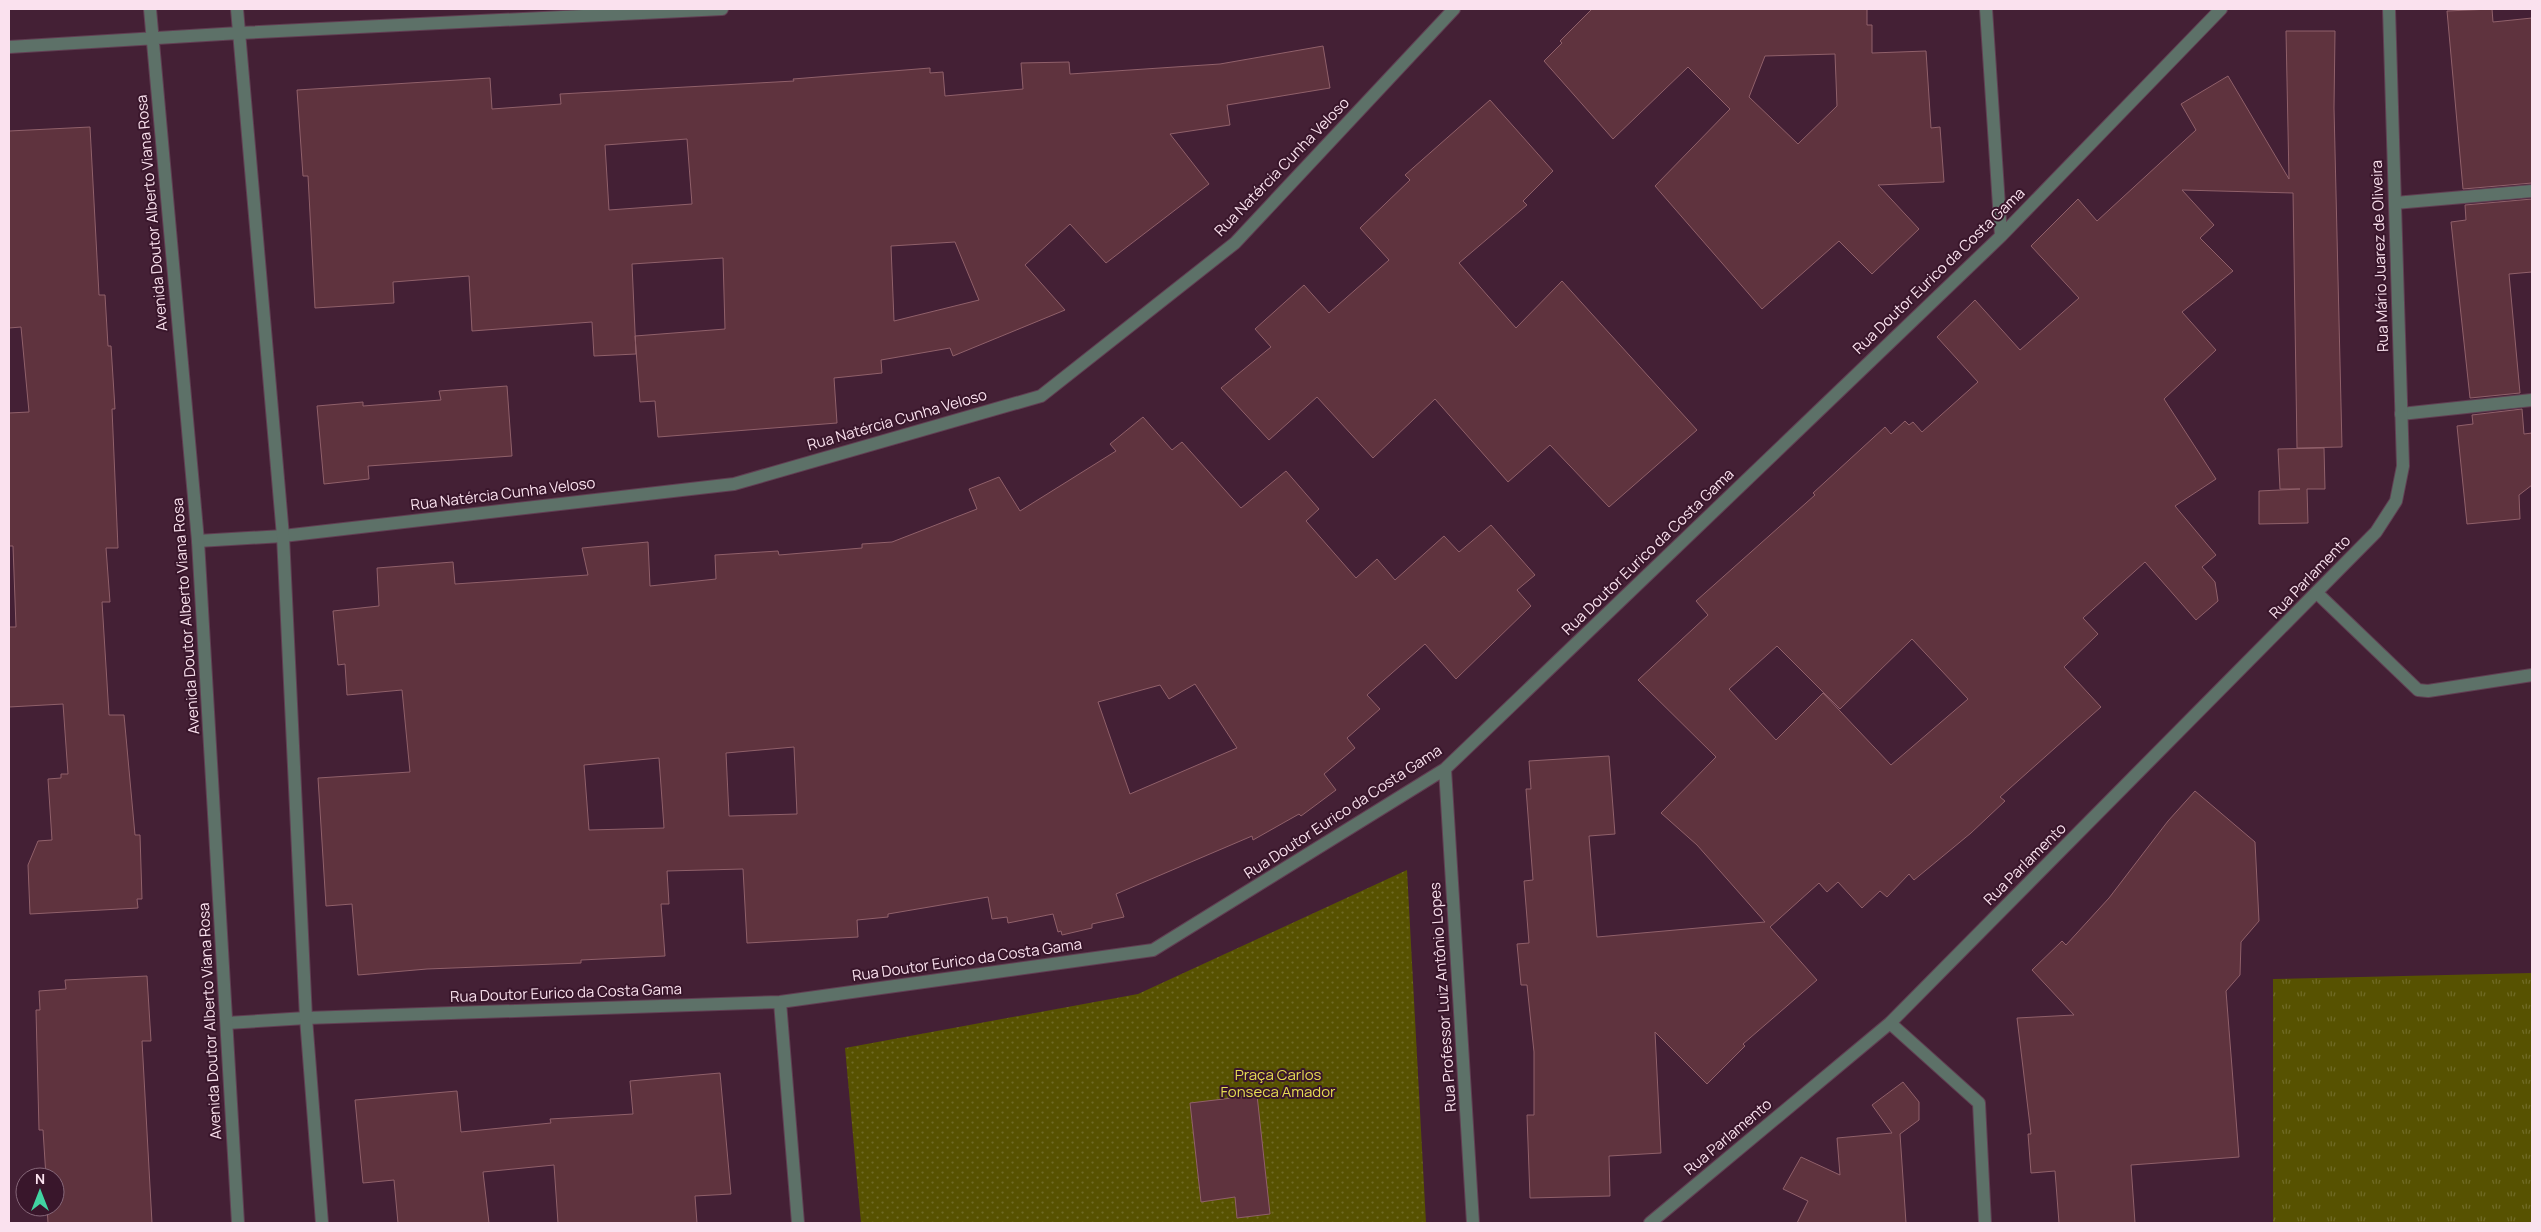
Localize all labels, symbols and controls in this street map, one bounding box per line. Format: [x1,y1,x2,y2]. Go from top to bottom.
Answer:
street label: Rua Natércia Cunha Veloso [1209,92,1354,241]
street label: Avenida Doutor Alberto Viana Rosa [131,94,172,332]
street label: Rua Mário Juarez de Oliveira [2366,160,2393,352]
street label: Rua Doutor Eurico da Costa Gama [1848,183,2029,359]
street label: Rua Natércia Cunha Veloso [805,384,989,455]
street label: Rua Doutor Eurico da Costa Gama [1557,464,1738,640]
street label: Rua Natércia Cunha Veloso [409,472,597,515]
street label: Avenida Doutor Alberto Viana Rosa [167,497,204,735]
street label: Rua Parlamento [2264,530,2355,623]
street label: Rua Doutor Eurico da Costa Gama [1240,740,1446,884]
street label: Rua Parlamento [1979,818,2071,909]
street label: Rua Professor Luiz Antônio Lopes [1424,881,1461,1113]
street label: Avenida Doutor Alberto Viana Rosa [193,902,226,1140]
street label: Rua Doutor Eurico da Costa Gama [851,933,1083,986]
street label: Rua Doutor Eurico da Costa Gama [450,978,682,1007]
park label: Praça Carlos Fonseca Amador [1220,1064,1336,1102]
street label: Rua Parlamento [1679,1094,1776,1180]
north arrow [15,1167,65,1217]
text: N [35,1169,45,1188]

